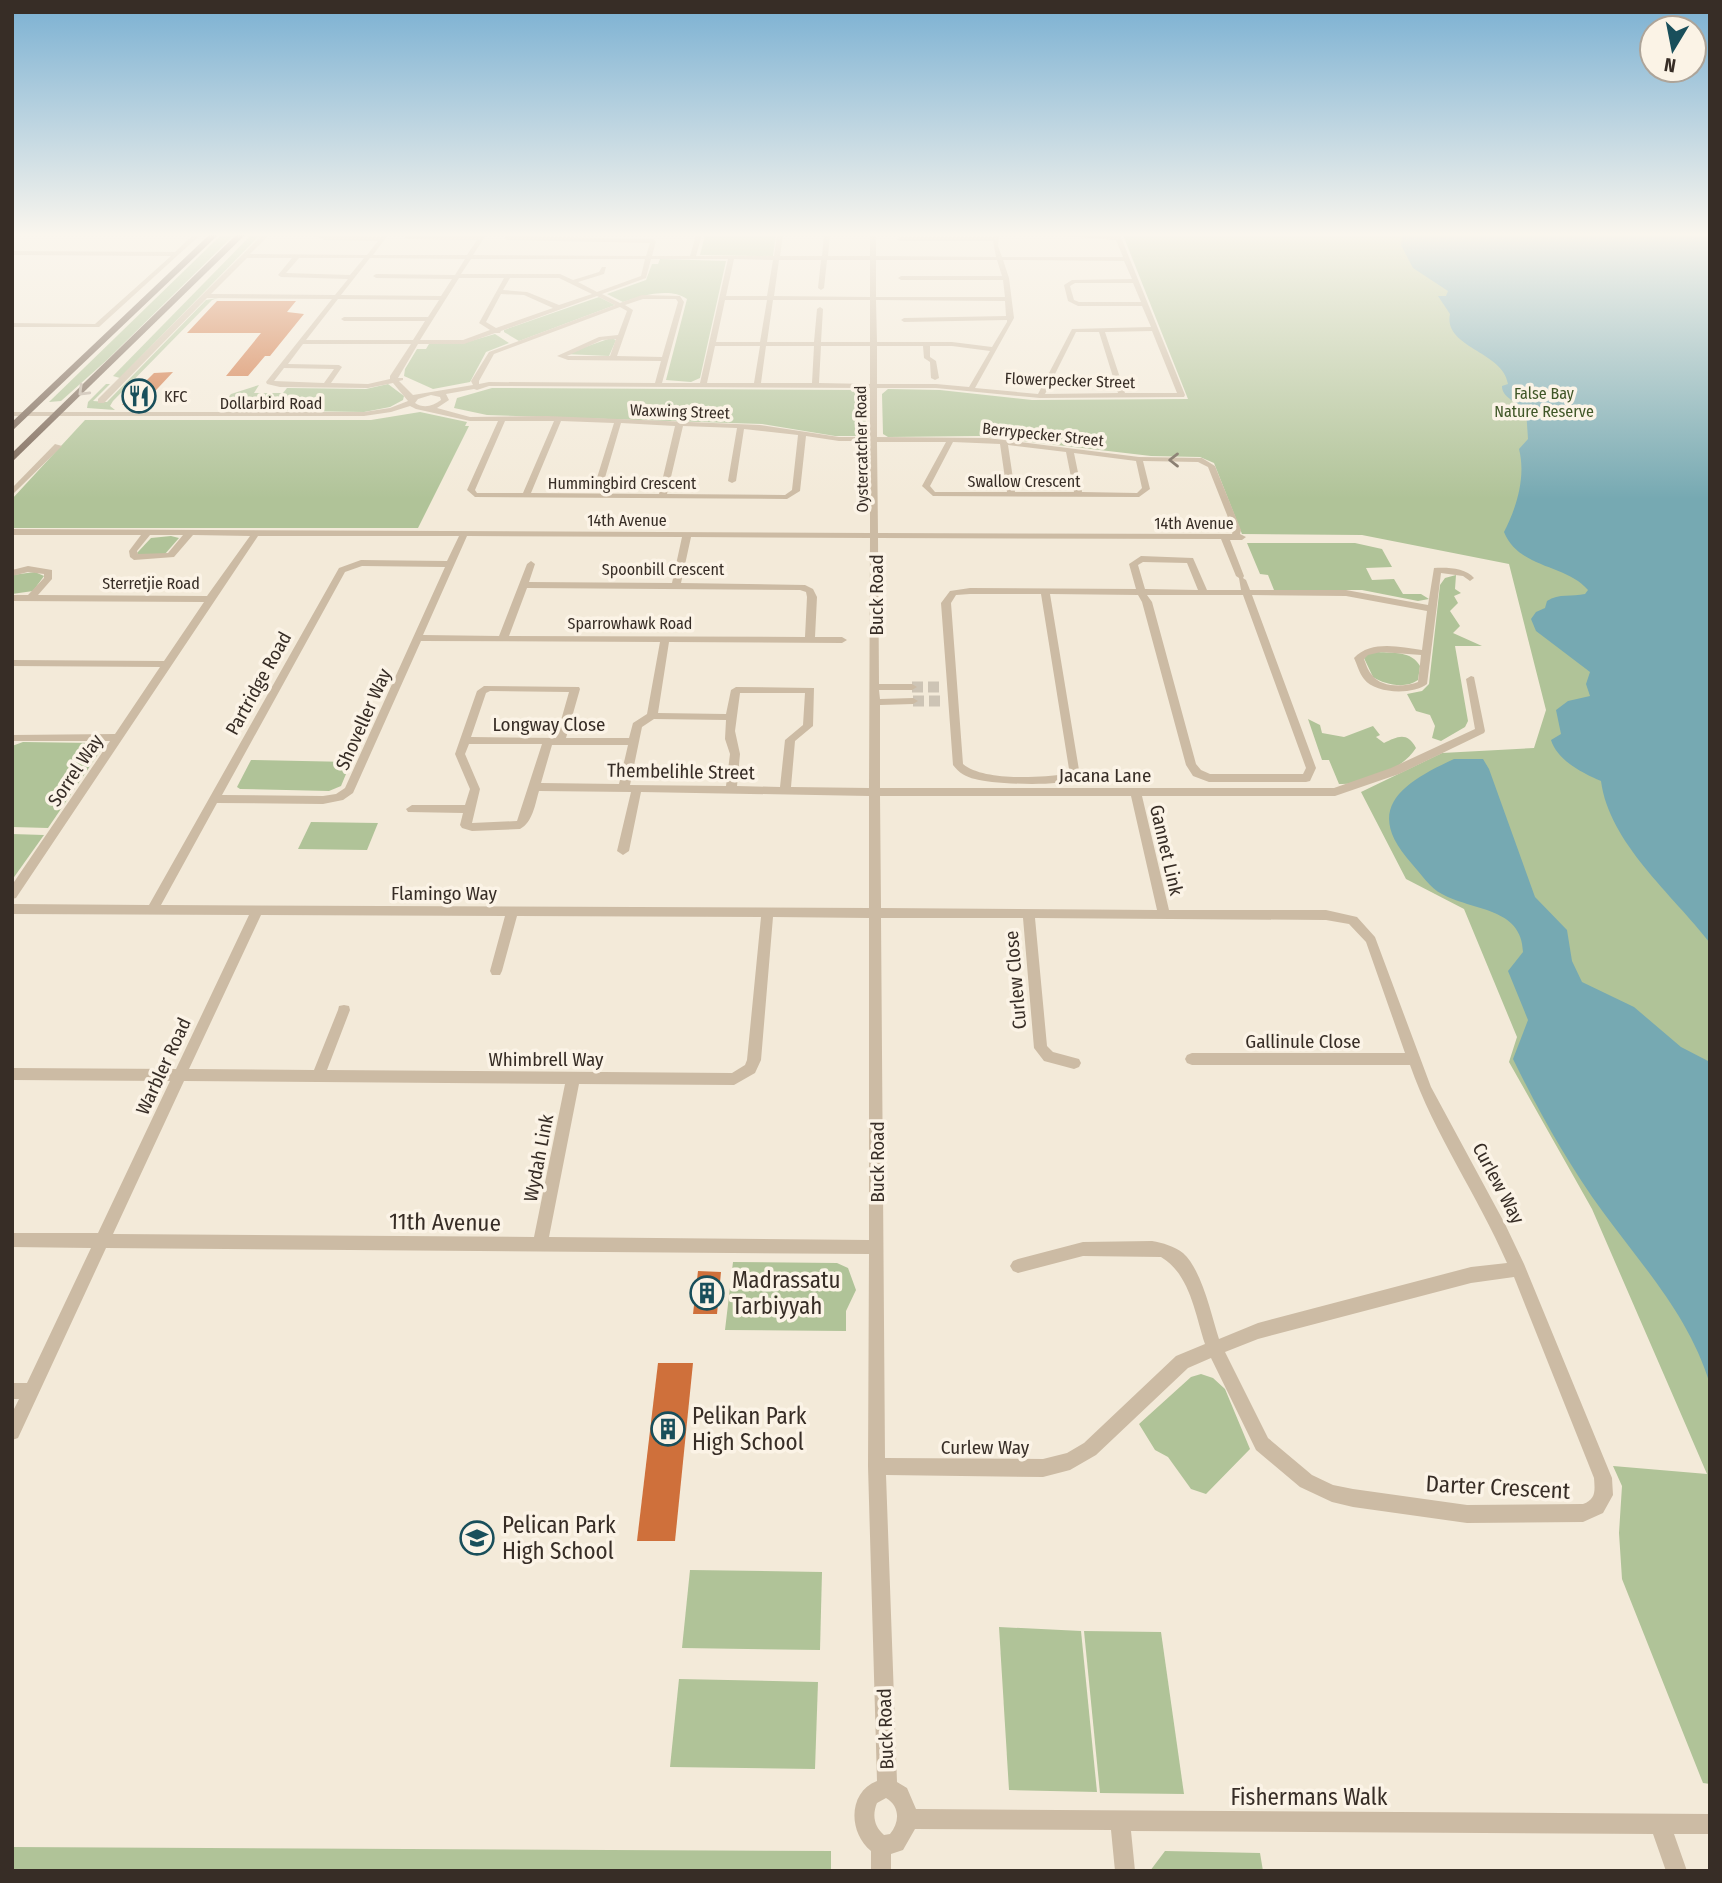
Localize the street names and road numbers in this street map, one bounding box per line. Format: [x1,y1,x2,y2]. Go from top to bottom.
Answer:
street label: Flowerpecker Street [1004,369,1136,392]
street label: Oystercatcher Road [851,385,872,513]
street label: Dollarbird Road [220,394,322,413]
street label: Waxwing Street [630,400,731,423]
street label: Berrypecker Street [981,419,1105,450]
street label: Swallow Crescent [968,472,1081,491]
street label: Hummingbird Crescent [548,474,697,493]
street label: 14th Avenue [587,511,667,530]
street label: 14th Avenue [1154,514,1234,533]
street label: Buck Road [865,554,888,636]
street label: Spoonbill Crescent [602,560,725,579]
street label: Sterretjie Road [102,574,200,593]
street label: Sparrowhawk Road [568,614,692,633]
street label: Partridge Road [221,628,296,739]
street label: Shoveller Way [331,664,396,774]
street label: Longway Close [493,713,605,736]
street label: Sorrel Way [43,729,108,811]
street label: Thembelihle Street [607,759,756,784]
street label: Jacana Lane [1059,764,1151,787]
street label: Gannet Link [1145,803,1188,898]
street label: Flamingo Way [391,882,498,905]
street label: Curlew Close [1000,930,1031,1030]
street label: Warbler Road [131,1014,196,1118]
street label: Gallinule Close [1245,1030,1361,1053]
street label: Whimbrell Way [489,1048,604,1071]
street label: Wydah Link [519,1112,558,1204]
street label: Buck Road [866,1121,889,1203]
street label: Curlew Way [1468,1139,1530,1228]
street label: 11th Avenue [389,1207,501,1237]
street label: Curlew Way [941,1436,1030,1459]
street label: Darter Crescent [1425,1469,1571,1505]
street label: Buck Road [873,1688,898,1770]
street label: Fishermans Walk [1230,1783,1388,1811]

